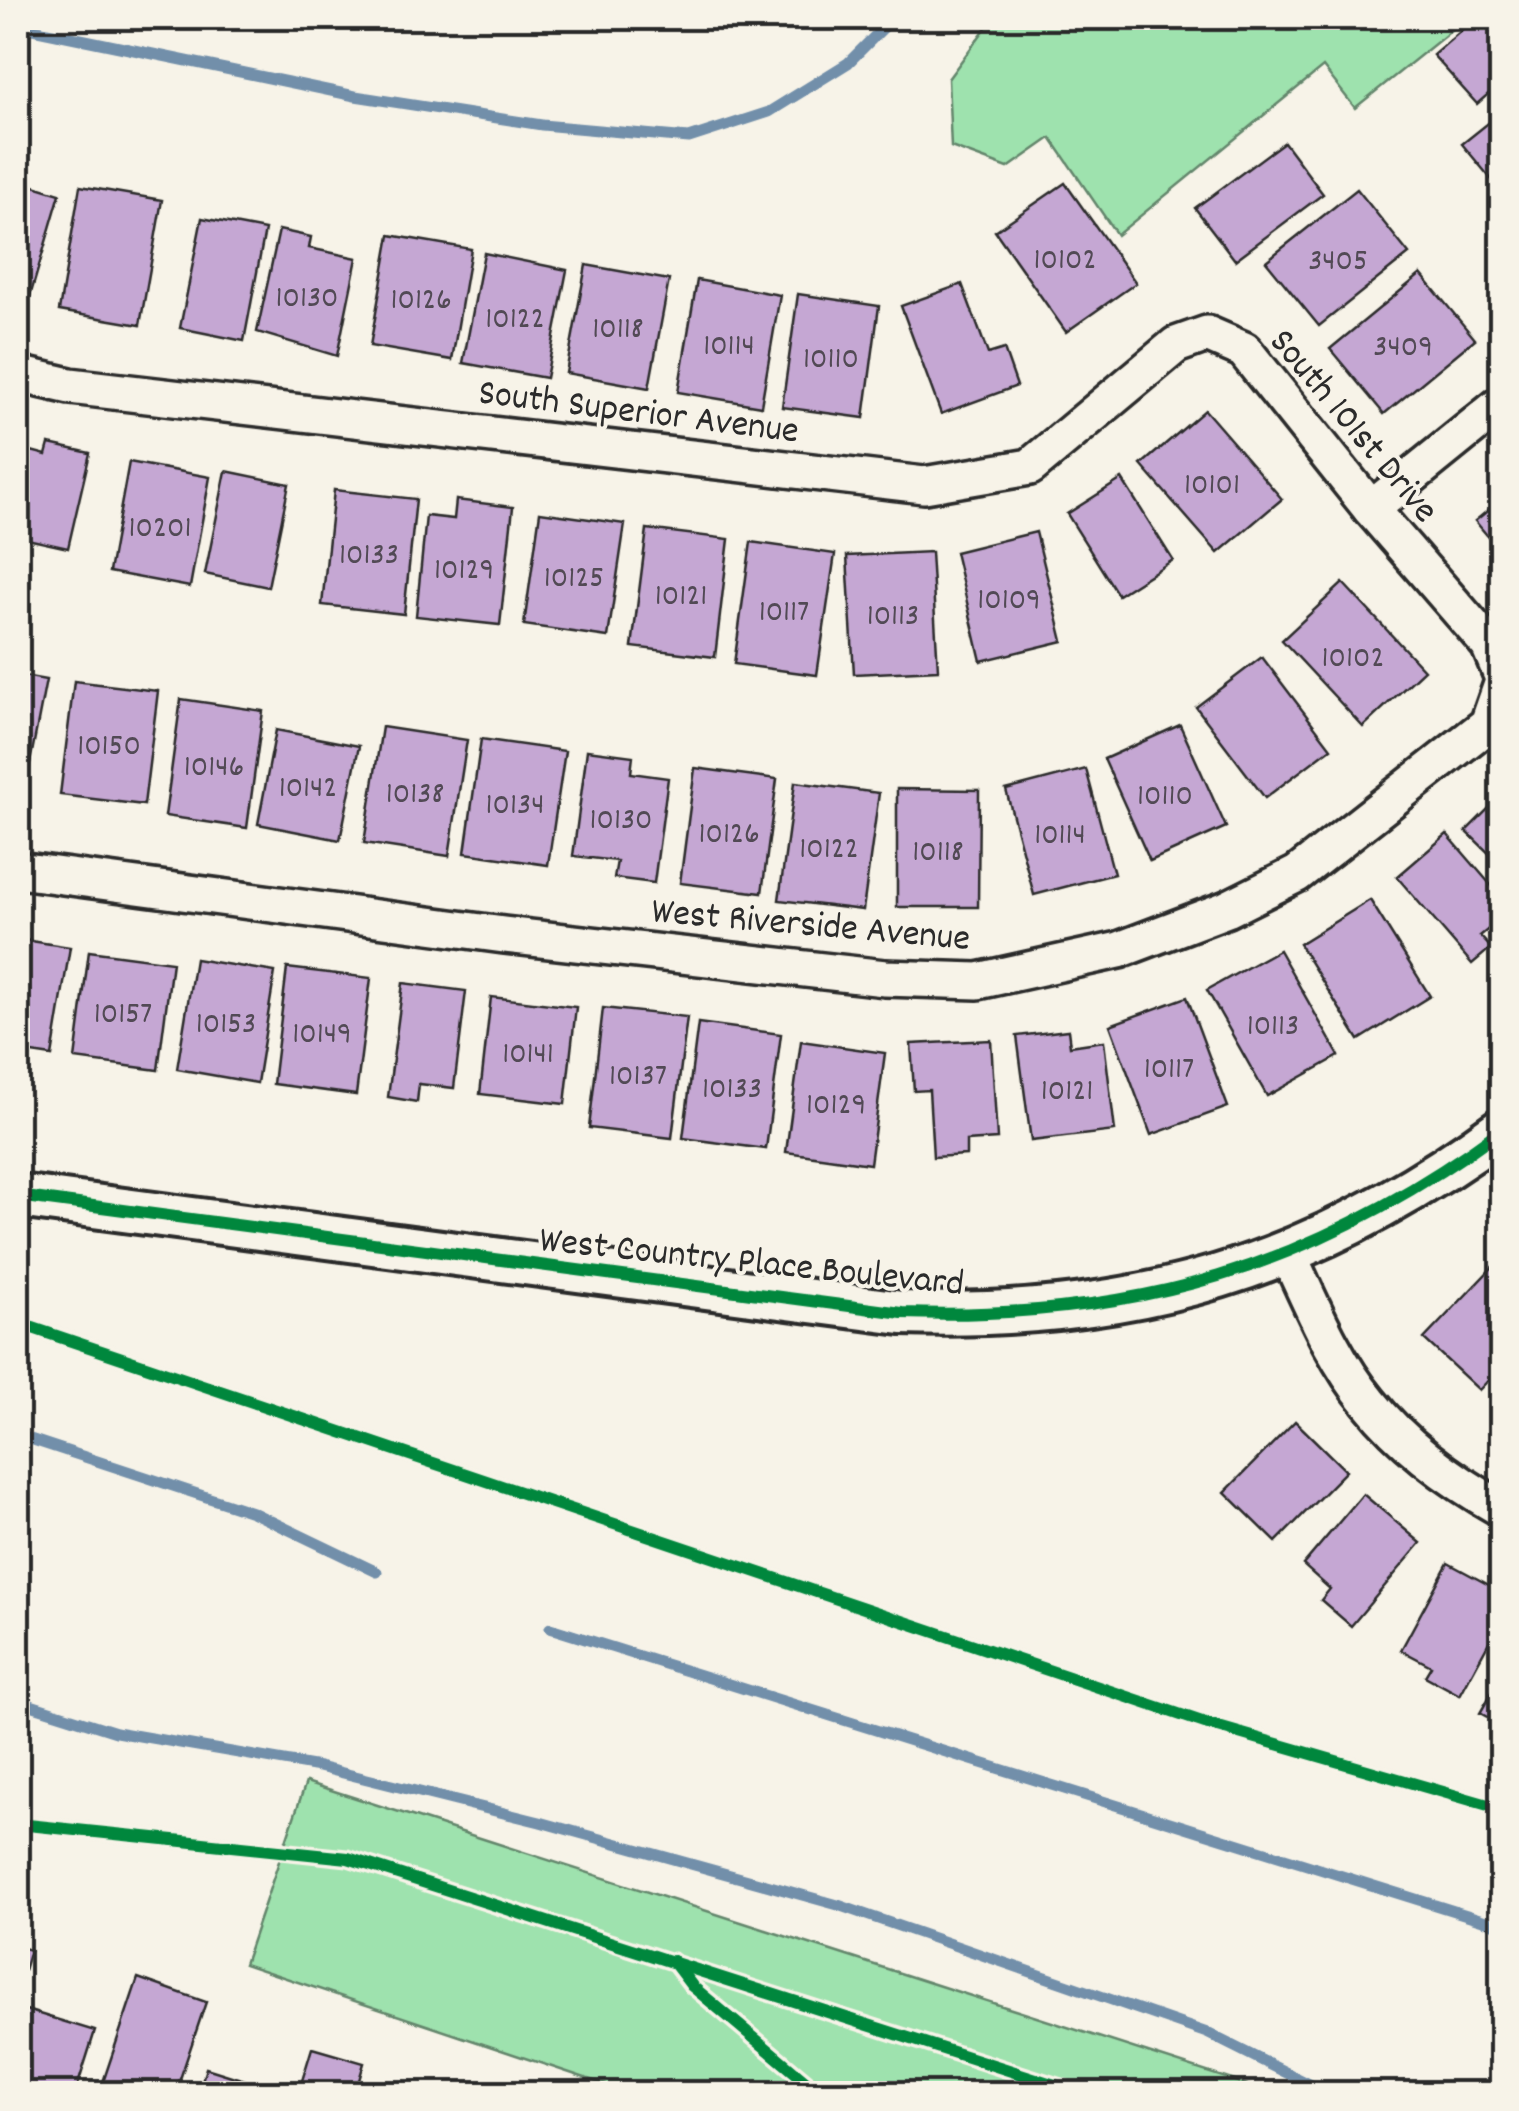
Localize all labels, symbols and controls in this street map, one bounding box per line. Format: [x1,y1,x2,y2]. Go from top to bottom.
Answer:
house number: 10102 [1034,239,1096,285]
house number: 3405 [1308,240,1368,286]
house number: 10130 [275,277,339,323]
house number: 10126 [390,279,452,325]
house number: 10122 [485,298,545,344]
house number: 10118 [592,308,644,354]
street label: South 101st Drive [1254,318,1450,537]
house number: 10114 [703,325,755,371]
house number: 3409 [1373,326,1433,372]
house number: 10110 [803,338,859,384]
street label: South Superior Avenue [475,368,802,461]
house number: 10101 [1184,464,1240,510]
house number: 10201 [129,507,191,553]
house number: 10133 [339,534,399,580]
house number: 10129 [434,549,494,595]
house number: 10125 [544,557,604,603]
house number: 10121 [655,575,707,621]
house number: 10109 [977,579,1041,625]
house number: 10117 [759,591,809,637]
house number: 10113 [867,595,919,641]
house number: 10102 [1322,637,1384,683]
house number: 10150 [77,725,141,771]
house number: 10146 [184,746,244,792]
house number: 10142 [279,767,337,813]
house number: 10138 [386,773,444,819]
house number: 10110 [1137,775,1193,821]
house number: 10134 [486,784,544,830]
house number: 10130 [589,799,653,845]
house number: 10126 [698,813,760,859]
house number: 10114 [1034,814,1086,860]
house number: 10122 [799,828,859,874]
house number: 10118 [912,831,964,877]
street label: West Riverside Avenue [649,886,972,969]
house number: 10157 [94,993,152,1039]
house number: 10153 [196,1003,256,1049]
house number: 10113 [1247,1005,1299,1051]
house number: 10149 [292,1013,352,1059]
house number: 10141 [502,1033,554,1079]
house number: 10117 [1144,1048,1194,1094]
house number: 10137 [609,1055,667,1101]
house number: 10133 [702,1068,762,1114]
house number: 10121 [1041,1070,1093,1116]
house number: 10129 [806,1084,866,1130]
street label: West Country Place Boulevard [536,1215,966,1314]

